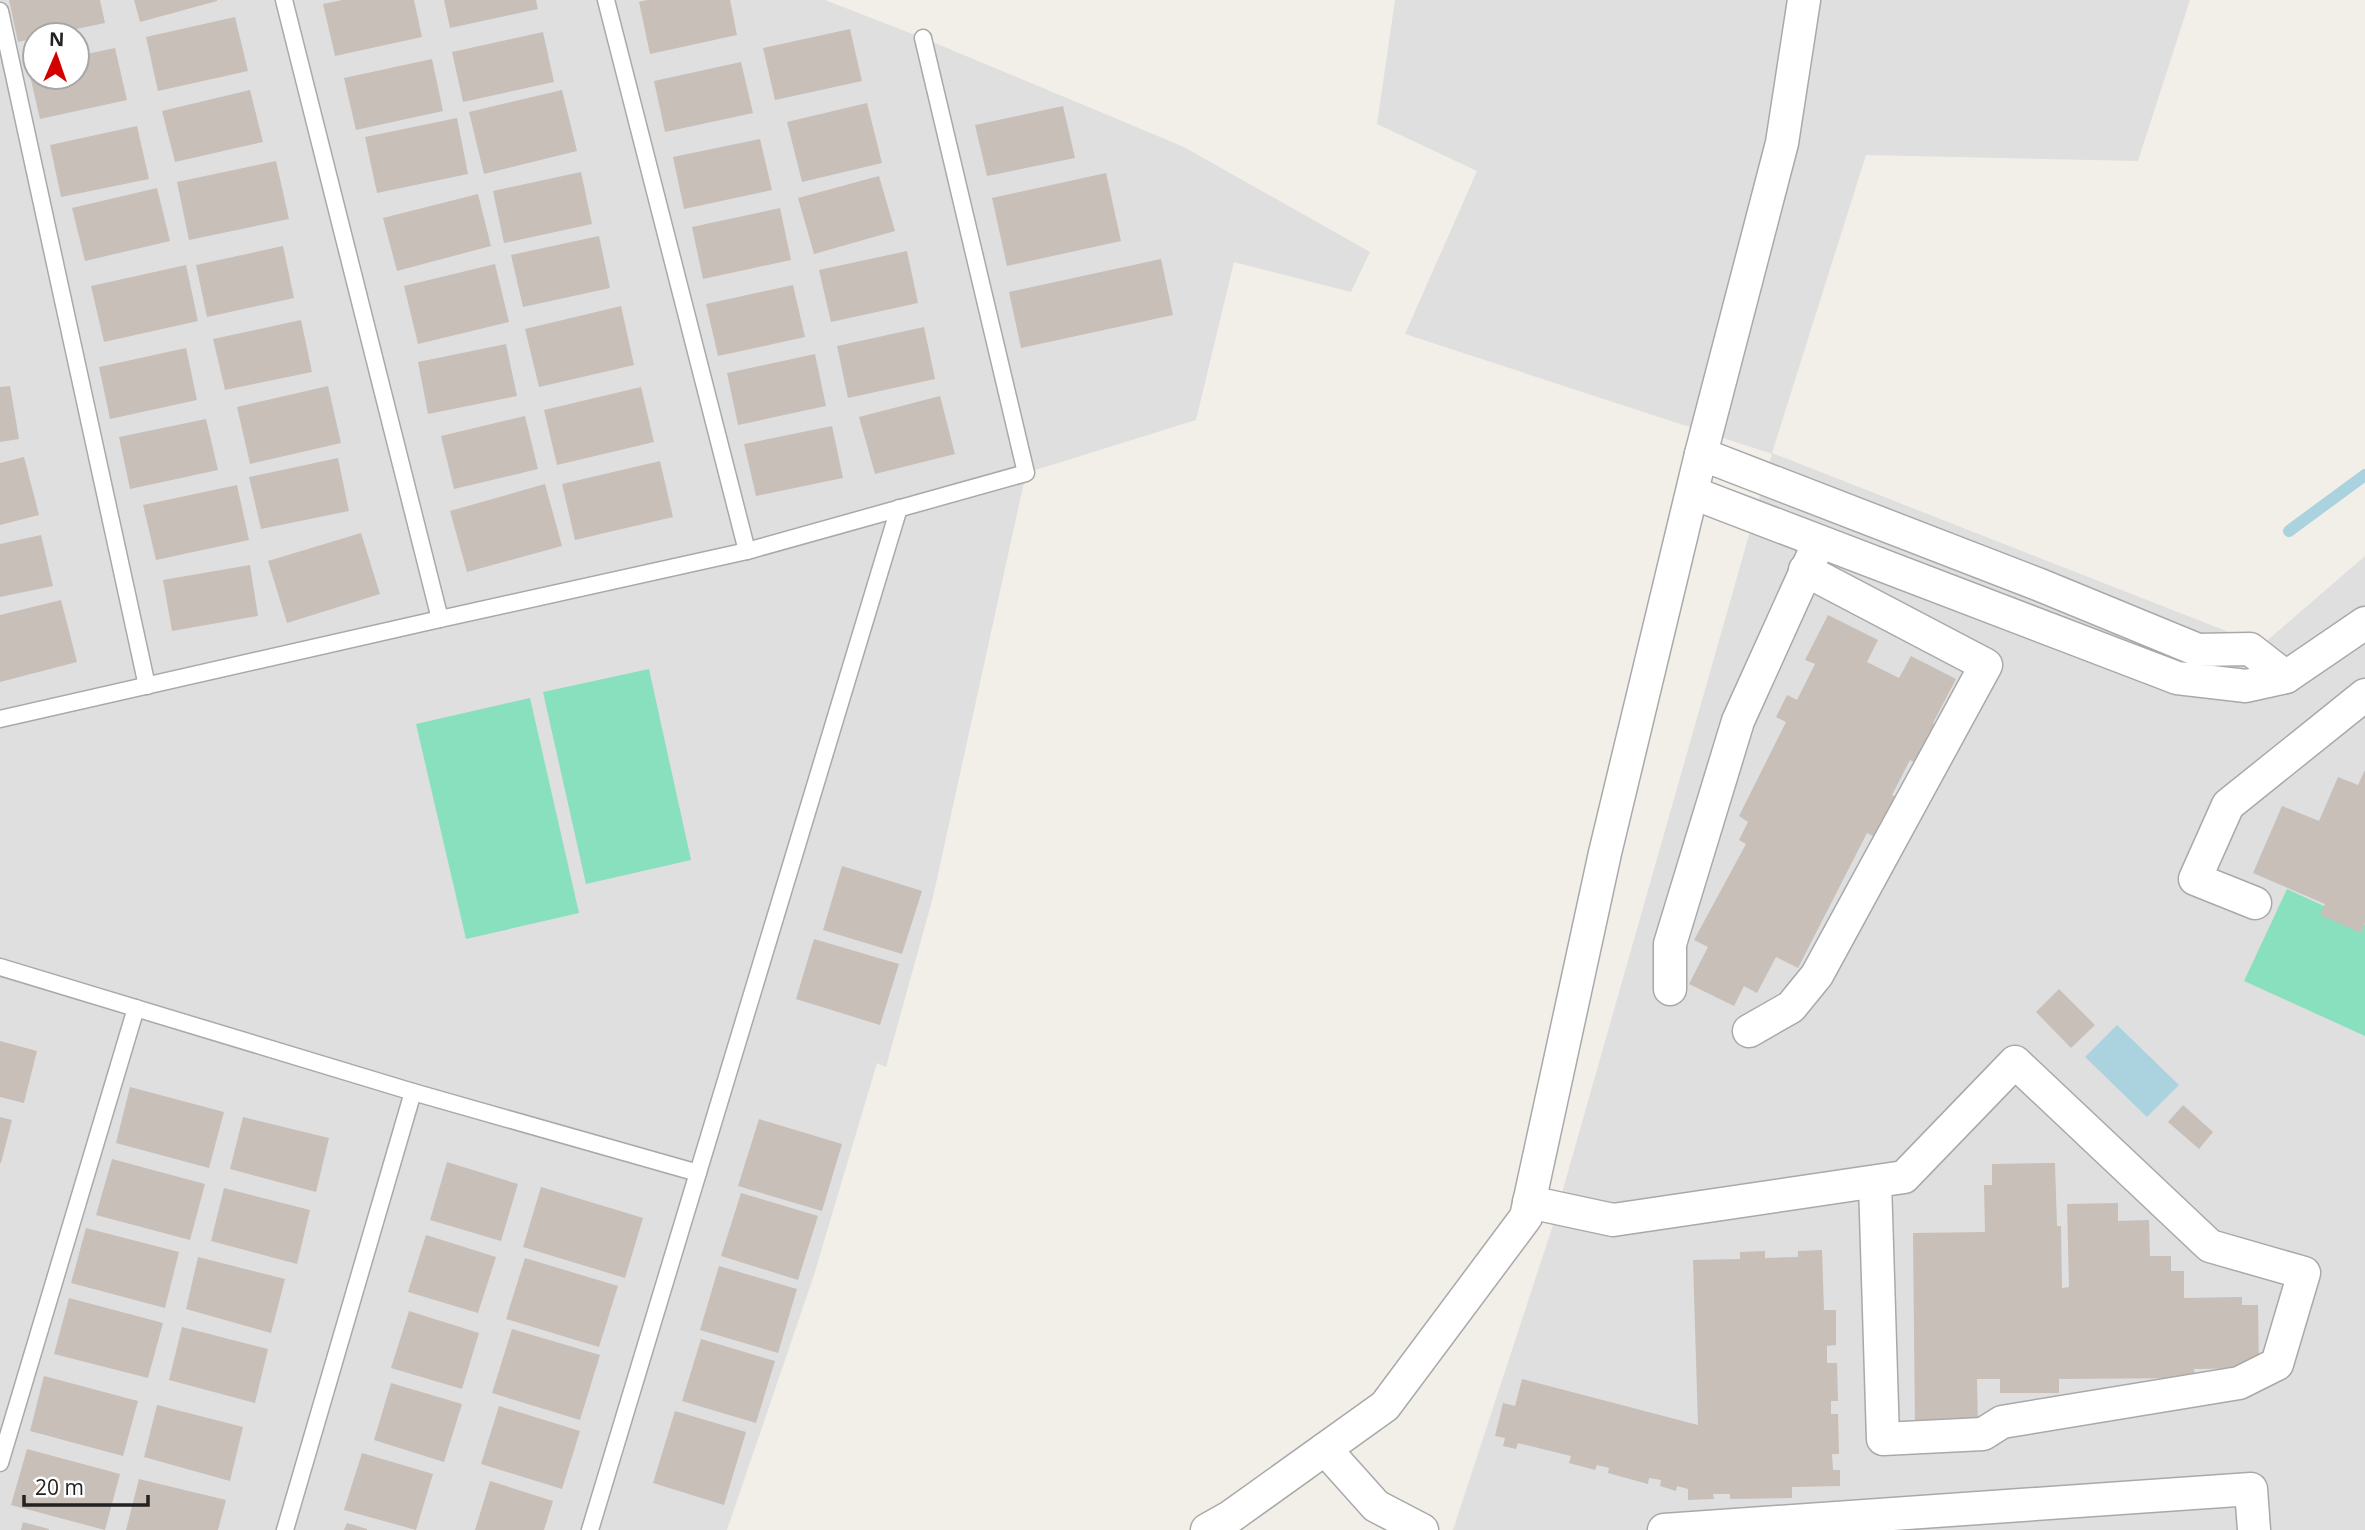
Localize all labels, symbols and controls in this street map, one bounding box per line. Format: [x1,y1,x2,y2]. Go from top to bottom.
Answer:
north arrow [21,21,91,91]
text: N [48,26,65,52]
scale bar [24,1464,149,1508]
text: 20 m [35,1473,84,1501]

